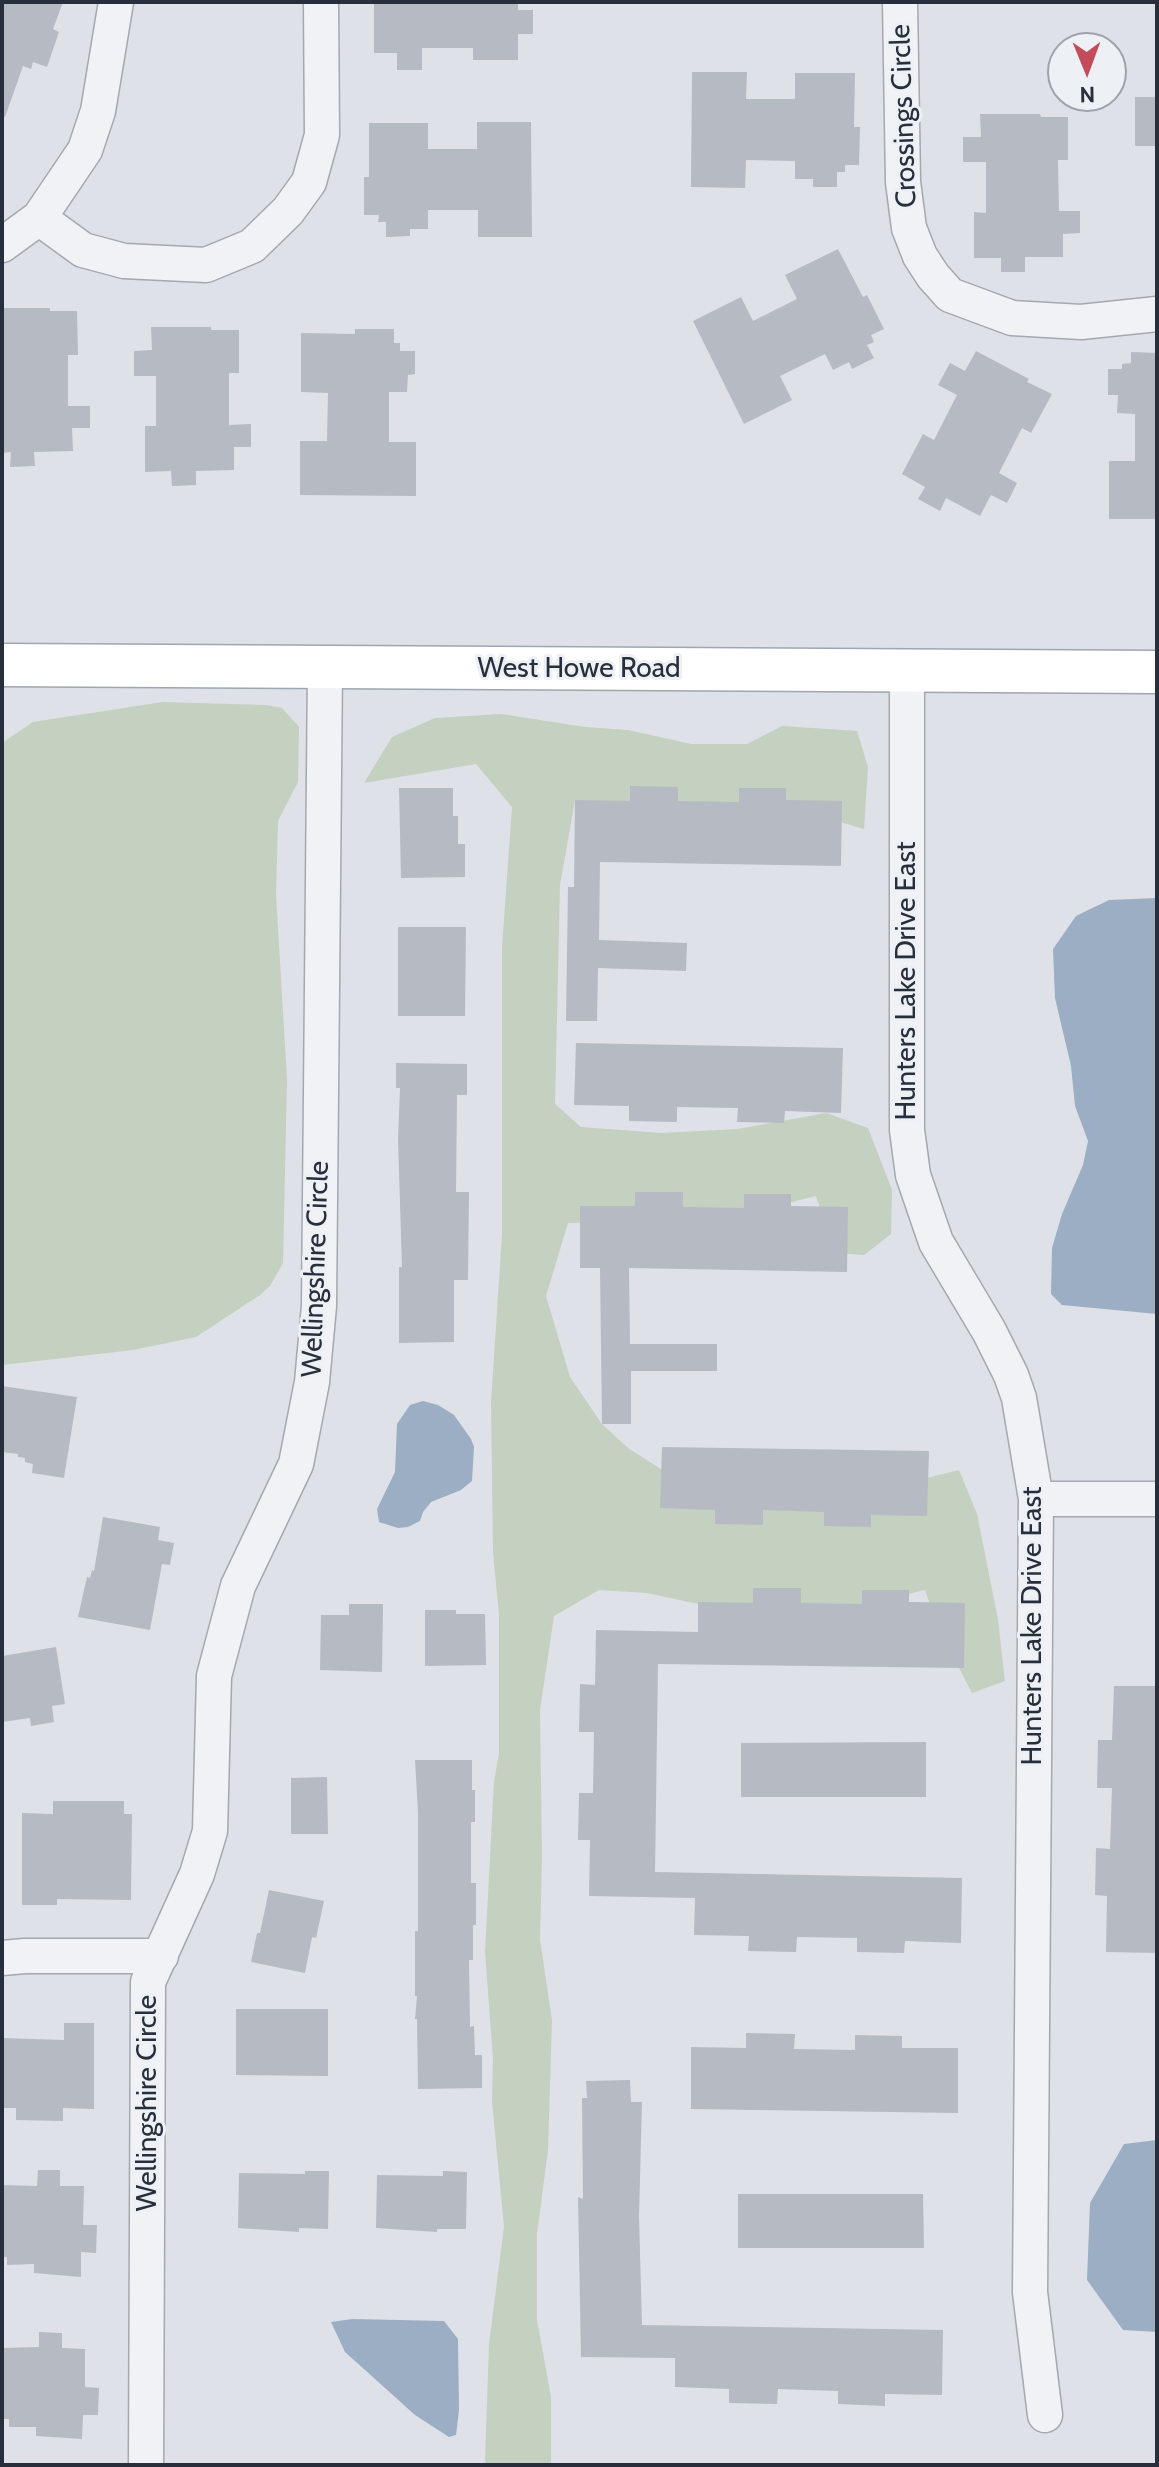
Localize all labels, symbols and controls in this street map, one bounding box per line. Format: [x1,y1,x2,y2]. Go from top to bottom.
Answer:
street label: Crossings Circle [884,24,924,208]
north arrow [1047,32,1127,112]
text: N [1079,81,1095,108]
street label: West Howe Road [477,652,681,686]
street label: Hunters Lake Drive East [890,841,924,1121]
street label: Wellingshire Circle [295,1160,337,1378]
street label: Hunters Lake Drive East [1016,1486,1050,1766]
street label: Wellingshire Circle [131,1995,165,2211]

